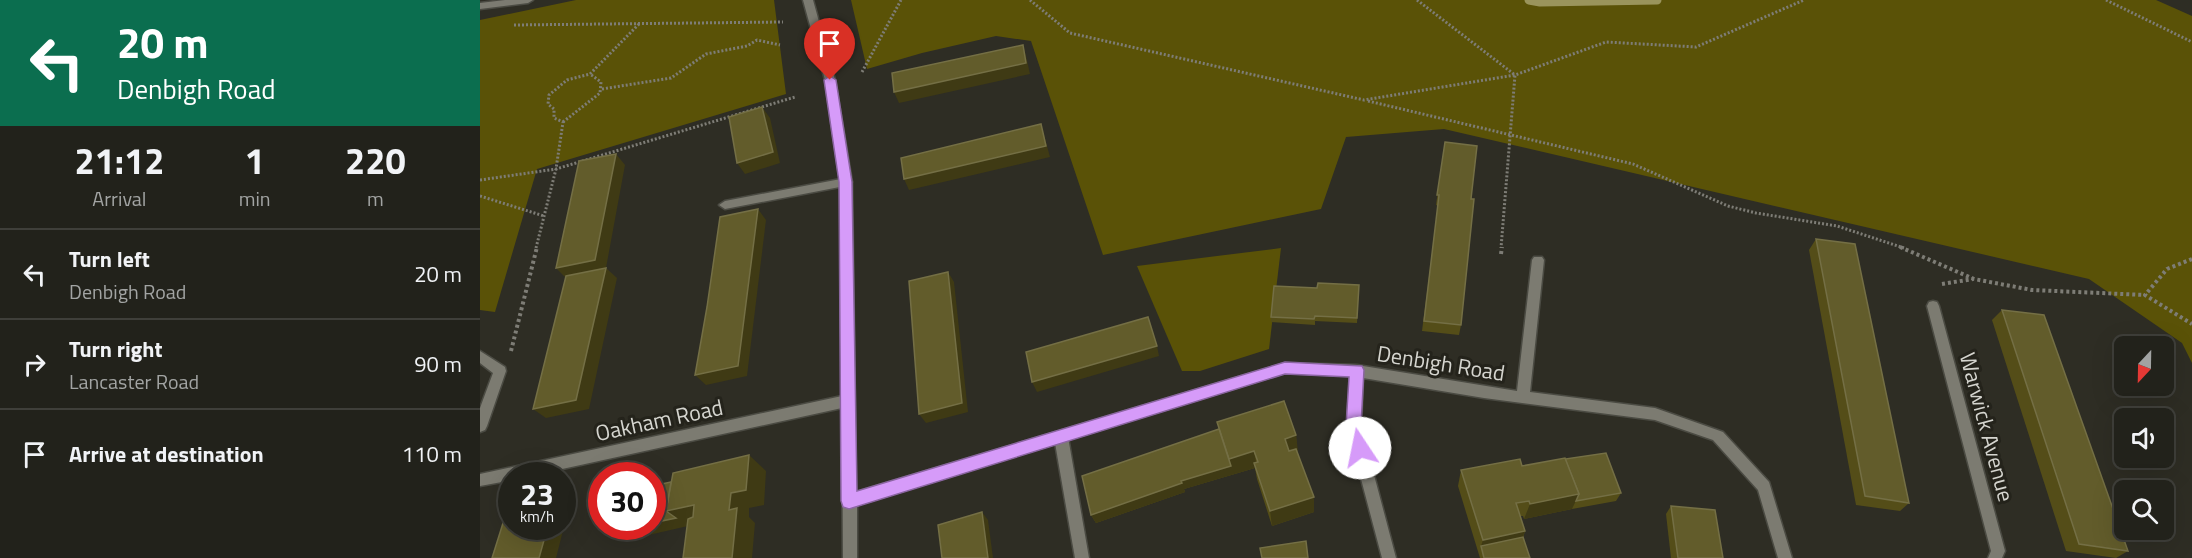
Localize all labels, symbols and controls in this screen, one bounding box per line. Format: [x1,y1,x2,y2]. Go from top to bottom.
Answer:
text: 20 m [117,10,209,74]
pin [804,18,855,80]
icon: left [18,24,96,102]
icon: arrive [813,27,846,60]
text: Denbigh Road [117,68,275,109]
text: 21:12 [74,133,164,188]
text: 1 [245,133,265,188]
text: 220 [345,133,406,188]
text: Arrival [92,183,147,214]
text: min [239,183,271,214]
text: m [367,183,384,214]
text: Turn left [69,242,150,276]
text: 20 m [414,257,462,291]
icon: left [18,258,51,291]
text: Denbigh Road [69,276,186,307]
text: Turn right [69,332,163,366]
street label: Denbigh Road [1375,336,1507,390]
north arrow [2114,336,2174,396]
map controls [2114,336,2174,540]
text: 90 m [414,347,462,381]
icon: right [18,348,51,381]
street label: Warwick Avenue [1951,349,2023,505]
text: Lancaster Road [69,366,199,397]
street label: Oakham Road [592,390,726,450]
button: sound [2114,408,2174,468]
position arrow [1328,416,1392,480]
text: Arrive at destination [69,437,264,471]
text: 110 m [402,437,462,471]
icon: arrive [18,438,51,471]
speed limit sign: 30 [588,462,666,540]
text: 23 [520,471,554,517]
button: search [2114,480,2174,540]
text: km/h [520,505,554,528]

